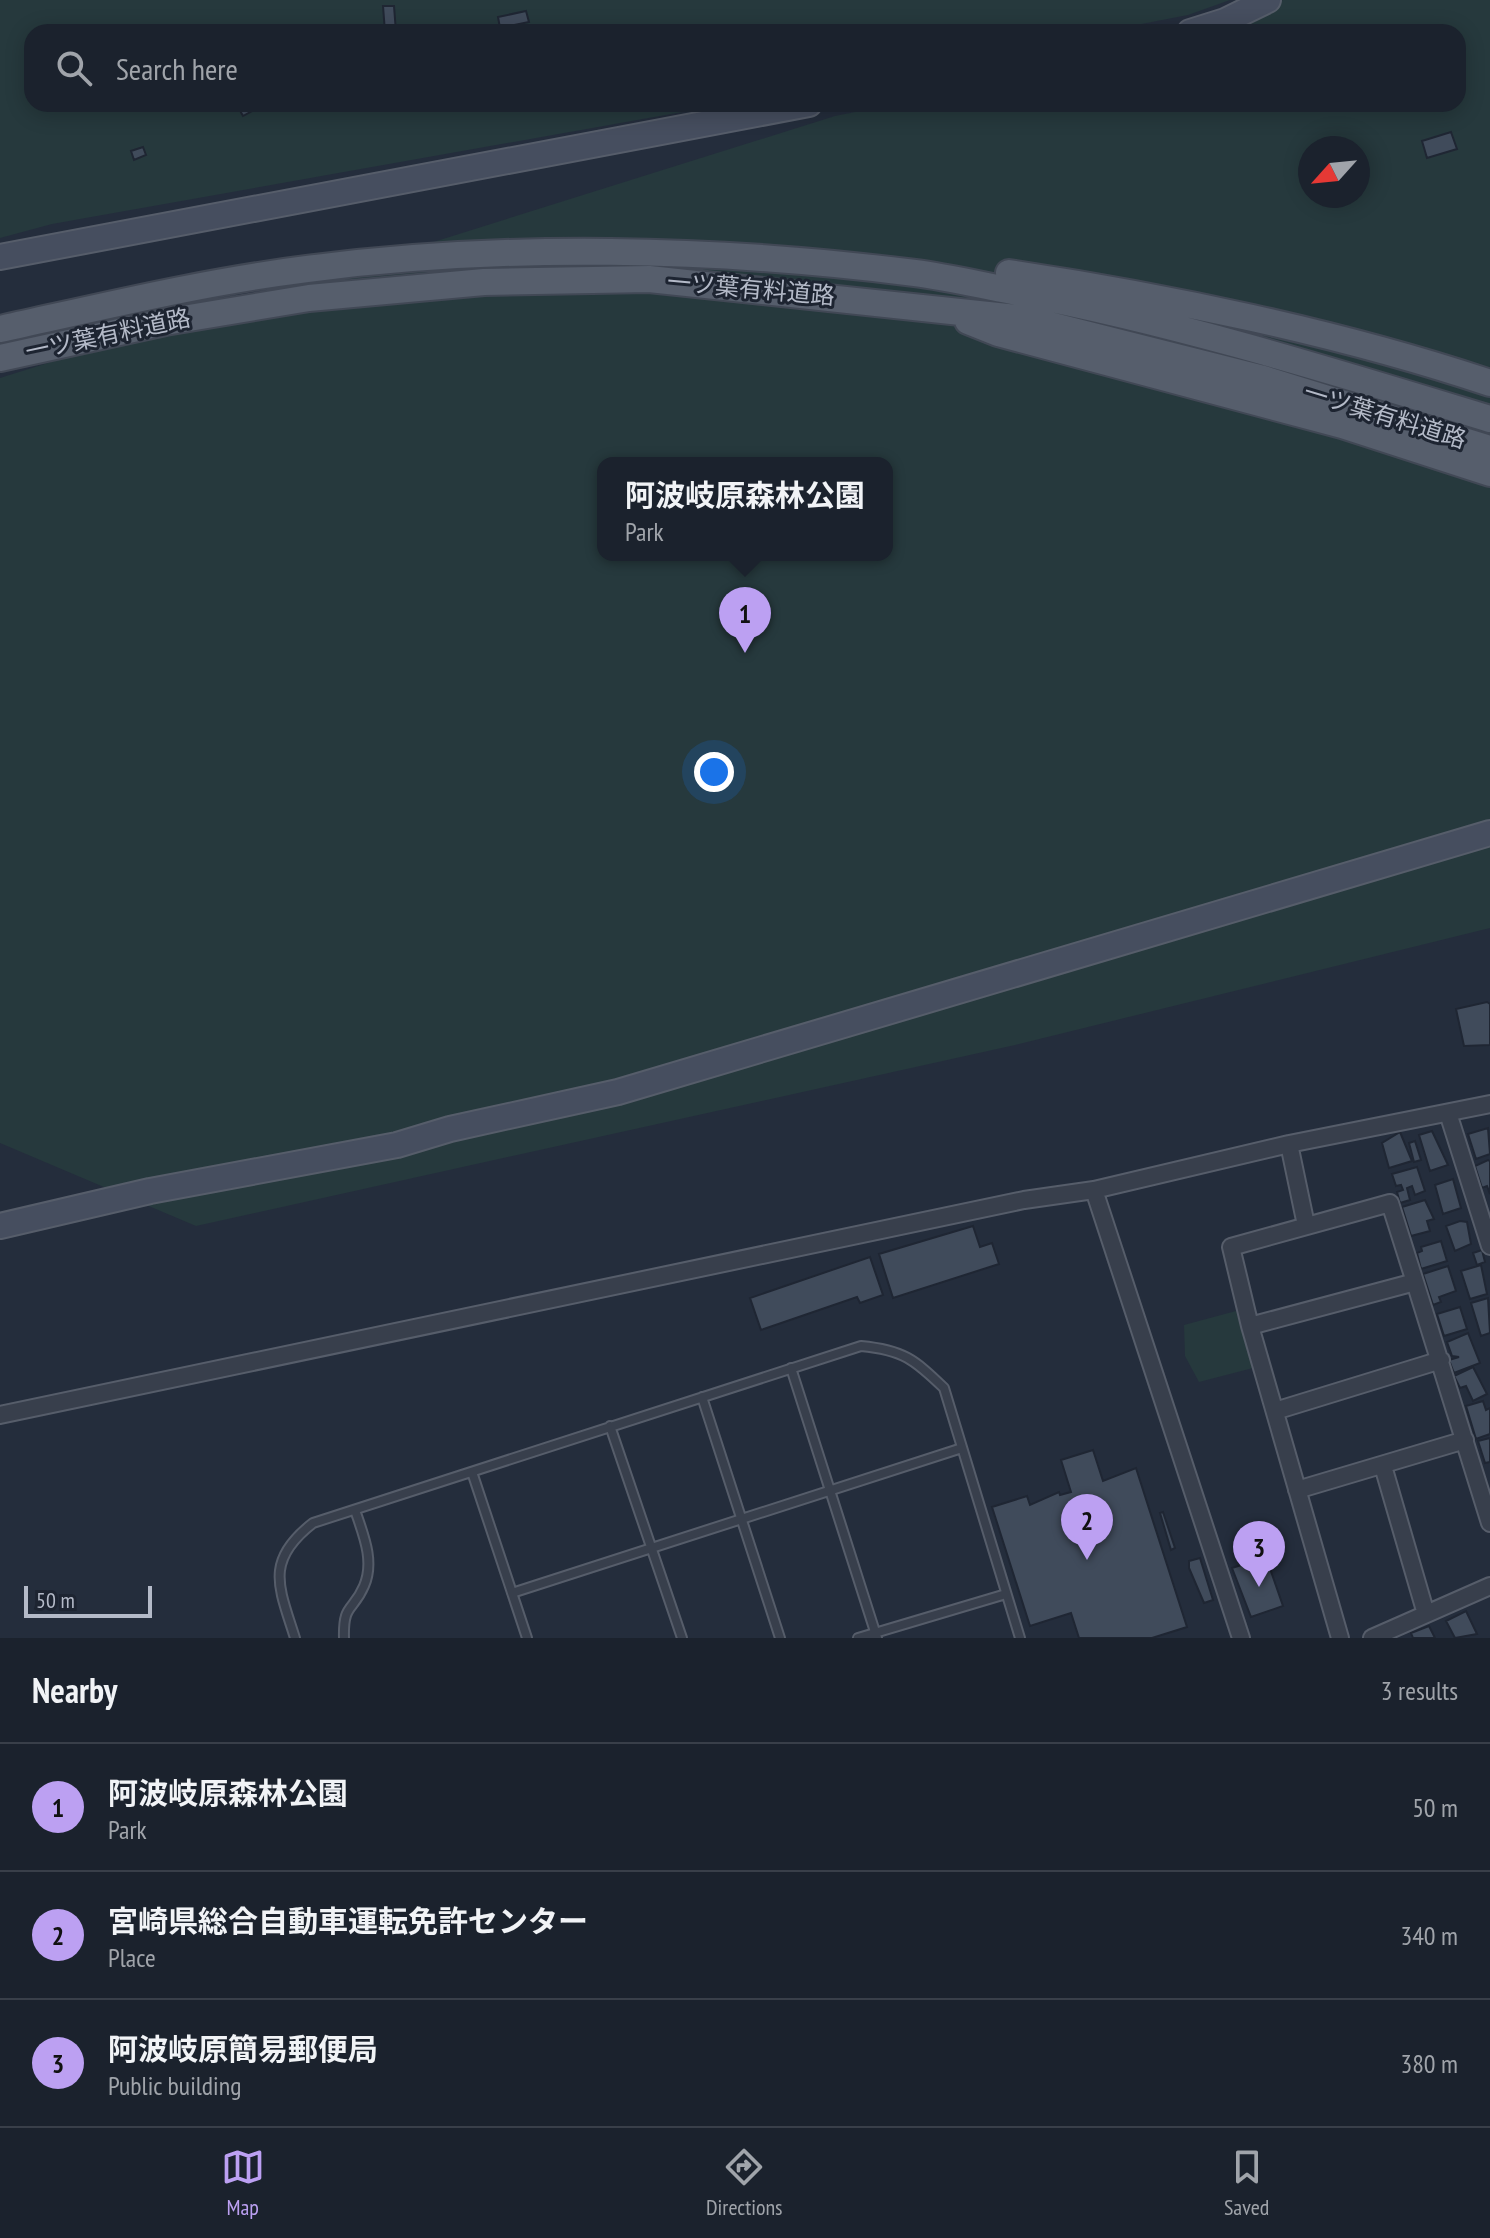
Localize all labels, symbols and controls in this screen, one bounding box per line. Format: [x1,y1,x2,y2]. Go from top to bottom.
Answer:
search box [24,24,1466,112]
icon: search [52,46,96,90]
text: Search here [116,49,238,88]
north arrow [1298,136,1370,208]
street label: 一ツ葉有料道路 [666,266,836,311]
street label: 一ツ葉有料道路 [23,302,193,367]
street label: 一ツ葉有料道路 [1300,376,1470,455]
popup [597,457,893,561]
text: 阿波岐原森林公園 [625,475,865,514]
text: Park [625,515,664,548]
pin: 1 [719,587,771,653]
your location [694,752,734,792]
pin: 2 [1061,1494,1113,1560]
pin: 3 [1233,1521,1285,1587]
scale bar [24,1582,152,1618]
text: 50 m [36,1586,75,1614]
text: Nearby [32,1668,117,1712]
text: 3 results [1381,1674,1458,1707]
text: 阿波岐原森林公園 [108,1773,348,1812]
text: 1 [52,1791,64,1824]
text: 50 m [1412,1791,1458,1824]
text: Park [108,1813,147,1846]
text: 宮崎県総合自動車運転免許センター [108,1901,588,1940]
text: 2 [52,1919,64,1952]
text: 340 m [1400,1919,1458,1952]
text: Place [108,1941,156,1974]
text: 阿波岐原簡易郵便局 [108,2029,378,2068]
text: 3 [52,2047,64,2080]
text: 380 m [1400,2047,1458,2080]
text: Public building [108,2069,241,2102]
tab: Map [221,2145,265,2221]
tab: Directions [706,2145,783,2221]
tab: Saved [1224,2145,1269,2221]

